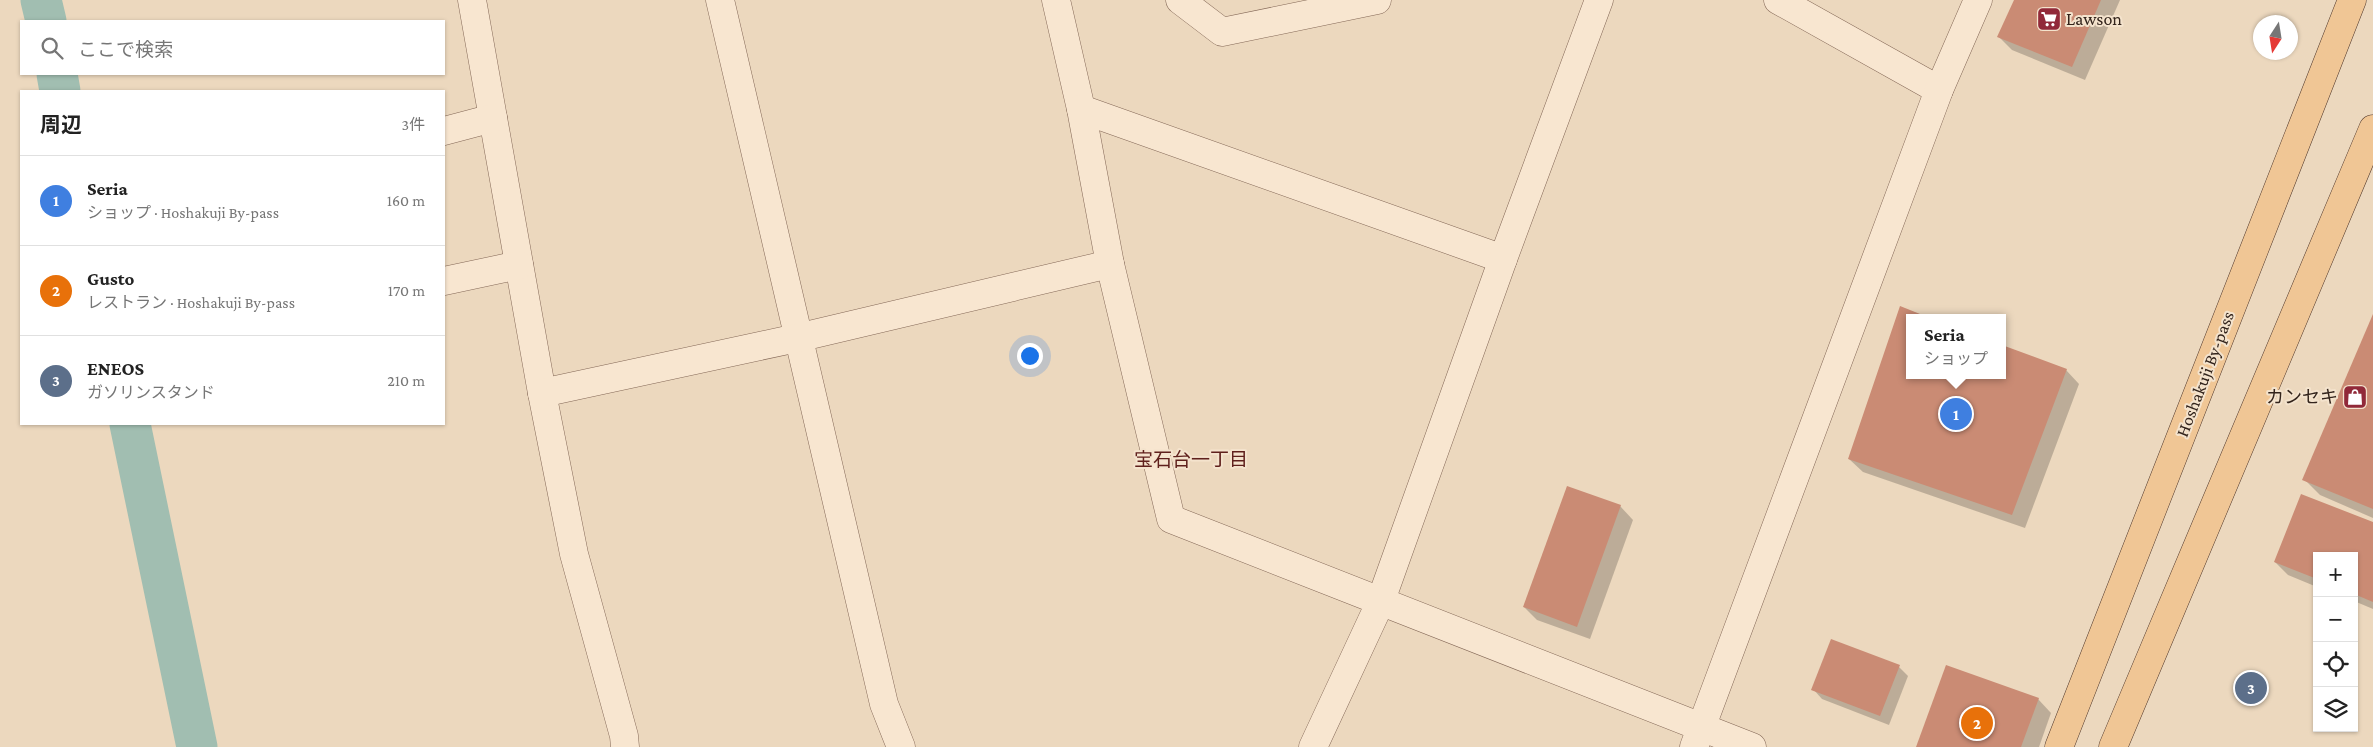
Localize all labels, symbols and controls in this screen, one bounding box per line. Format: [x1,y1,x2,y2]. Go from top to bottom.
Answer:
supermarket icon: Lawson [2036,6,2062,32]
place label: Lawson [2066,9,2122,29]
north arrow [2253,15,2298,60]
search box [20,20,445,75]
icon: search [38,34,66,62]
text: ここで検索 [78,39,173,60]
text: 周辺 [40,113,82,137]
text: 3件 [401,116,425,133]
text: Seria [87,178,128,199]
text: 1 [53,192,59,209]
text: 160 m [387,192,425,209]
text: ショップ · Hoshakuji By-pass [87,204,279,221]
text: Gusto [87,268,134,289]
text: 2 [52,282,60,299]
text: 170 m [388,282,425,299]
text: レストラン · Hoshakuji By-pass [87,294,295,311]
street label: Hoshakuji By-pass [2172,308,2239,440]
popup [1906,314,2006,379]
text: Seria [1924,324,1965,345]
your location [1017,343,1043,369]
text: ショップ [1924,350,1988,367]
text: ENEOS [87,358,144,379]
text: 3 [52,372,60,389]
text: 210 m [387,372,425,389]
text: ガソリンスタンド [87,384,215,401]
shop icon: カンセキ [2342,384,2368,410]
place label: カンセキ [2266,387,2338,407]
pin: 1 [1940,395,1972,433]
district label: 宝石台一丁目 [1134,449,1248,470]
map controls [2313,552,2358,732]
button: + [2313,552,2358,597]
button: − [2313,597,2358,642]
button: locate [2313,642,2358,687]
pin: 3 [2235,669,2267,707]
button: layers [2313,687,2358,732]
pin: 2 [1961,704,1993,742]

